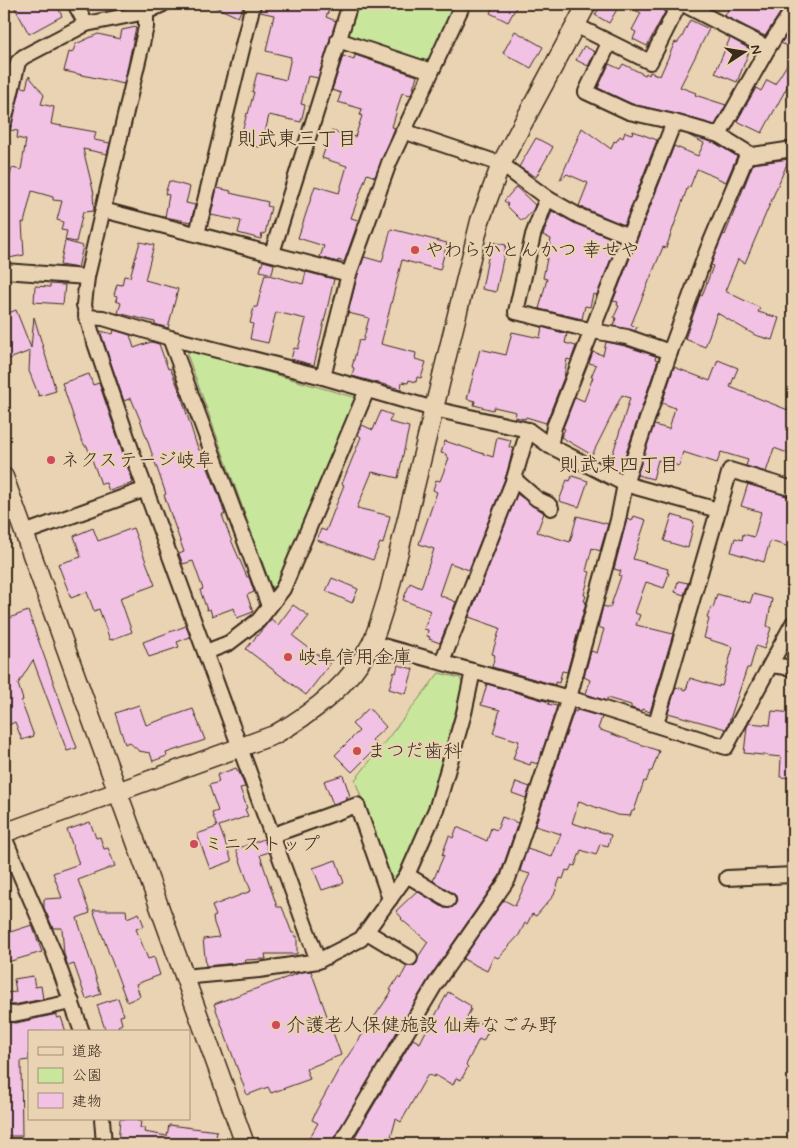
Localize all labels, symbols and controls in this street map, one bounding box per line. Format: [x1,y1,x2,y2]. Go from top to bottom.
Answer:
north arrow [720,28,770,78]
text: N [746,43,766,56]
district label: 則武東三丁目 [237,126,357,153]
place label: やわらかとんかつ 幸せや [425,238,639,263]
marker: やわらかとんかつ 幸せや [409,244,421,256]
place label: ネクステージ岐阜 [61,448,214,473]
district label: 則武東四丁目 [559,452,679,479]
marker: ネクステージ岐阜 [45,454,57,466]
place label: 岐阜信用金庫 [298,645,412,670]
marker: 岐阜信用金庫 [282,651,294,663]
place label: まつだ歯科 [367,739,462,764]
marker: まつだ歯科 [351,745,363,757]
place label: ミニストップ [204,832,320,857]
marker: ミニストップ [188,838,200,850]
place label: 介護老人保健施設 仙寿なごみ野 [286,1013,557,1038]
marker: 介護老人保健施設 仙寿なごみ野 [270,1019,282,1031]
legend [28,1030,190,1120]
text: 道路 [72,1042,102,1062]
text: 公園 [72,1066,102,1086]
text: 建物 [72,1092,102,1112]

